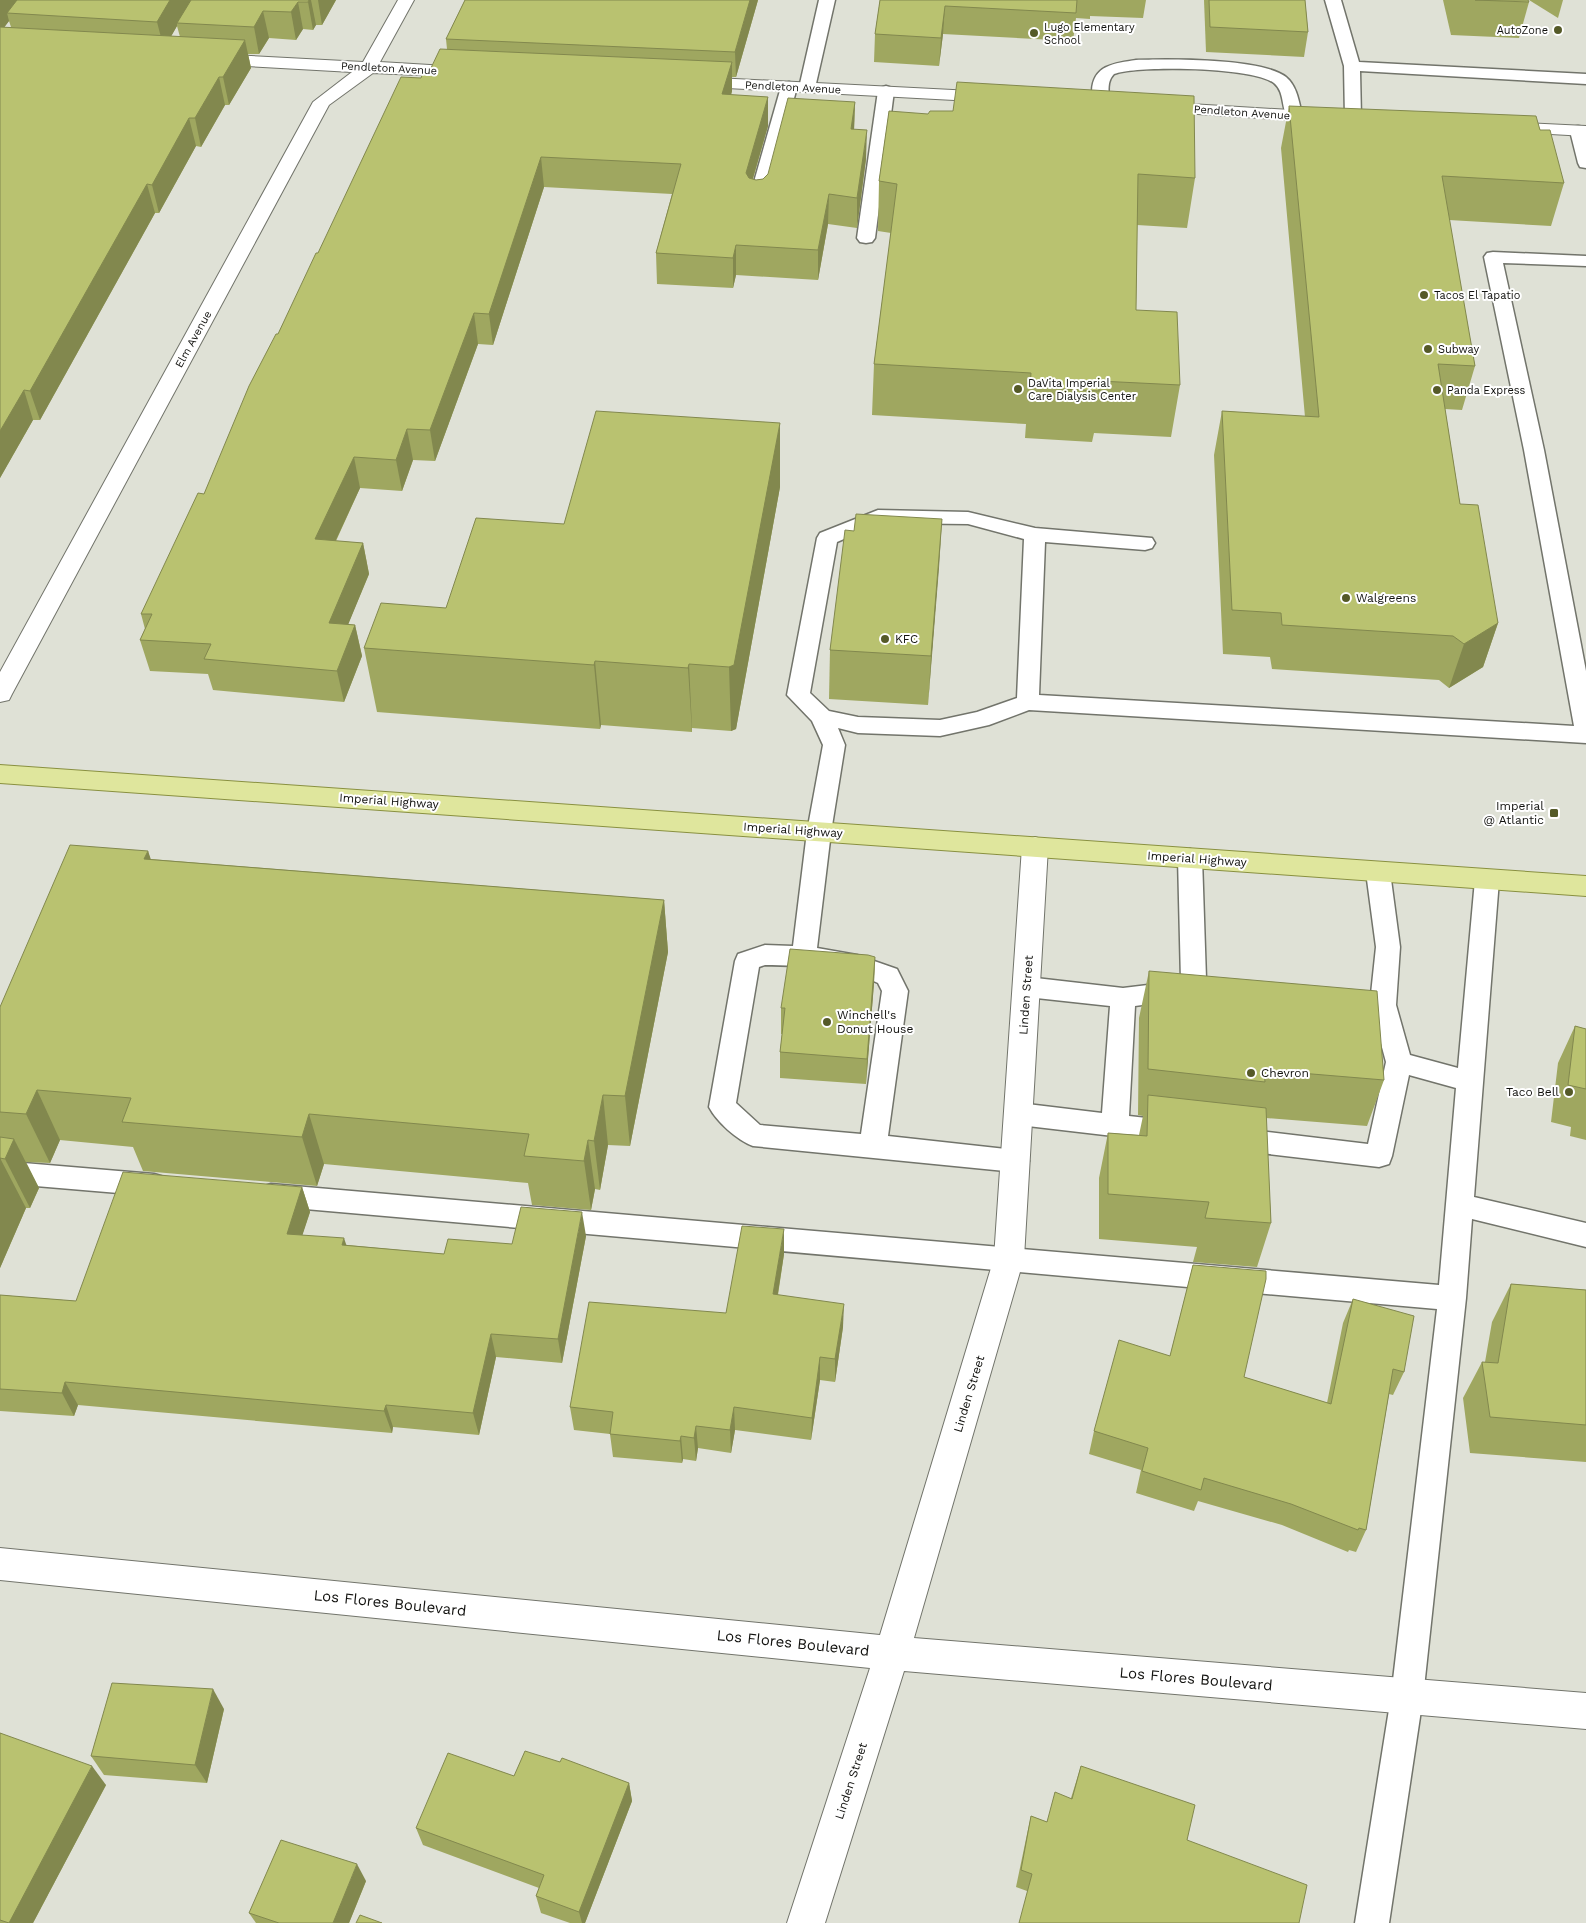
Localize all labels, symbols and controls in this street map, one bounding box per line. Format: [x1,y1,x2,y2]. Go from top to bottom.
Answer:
place label: Lugo Elementary School [1044,21,1135,47]
place label: AutoZone [1497,24,1548,37]
marker: AutoZone [1552,24,1564,36]
marker: Lugo Elementary School [1028,27,1040,39]
street label: Pendleton Avenue [340,59,437,78]
street label: Pendleton Avenue [744,78,841,97]
street label: Pendleton Avenue [1193,103,1291,122]
marker: Tacos El Tapatio [1418,289,1430,301]
place label: Tacos El Tapatio [1434,289,1520,302]
street label: Elm Avenue [172,308,214,370]
marker: Subway [1422,343,1434,355]
place label: Subway [1438,343,1479,356]
place label: DaVita Imperial Care Dialysis Center [1028,377,1137,403]
marker: DaVita Imperial Care Dialysis Center [1012,383,1024,395]
marker: Panda Express [1431,384,1443,396]
place label: Panda Express [1447,384,1526,397]
place label: Walgreens [1356,591,1416,605]
marker: Walgreens [1340,592,1352,604]
place label: KFC [895,632,918,646]
marker: KFC [879,633,891,645]
street label: Imperial Highway [339,791,440,812]
place label: Imperial @ Atlantic [1484,799,1544,827]
marker: Imperial @ Atlantic [1548,807,1560,819]
street label: Imperial Highway [743,820,844,841]
street label: Imperial Highway [1147,849,1248,870]
street label: Linden Street [1016,955,1036,1035]
place label: Winchell's Donut House [837,1008,913,1036]
marker: Winchell's Donut House [821,1016,833,1028]
place label: Chevron [1261,1066,1309,1080]
marker: Chevron [1245,1067,1257,1079]
place label: Taco Bell [1506,1085,1559,1099]
marker: Taco Bell [1563,1086,1575,1098]
street label: Linden Street [951,1354,987,1434]
street label: Los Flores Boulevard [313,1586,467,1620]
street label: Los Flores Boulevard [716,1626,870,1660]
street label: Los Flores Boulevard [1119,1663,1273,1695]
street label: Linden Street [832,1741,870,1821]

